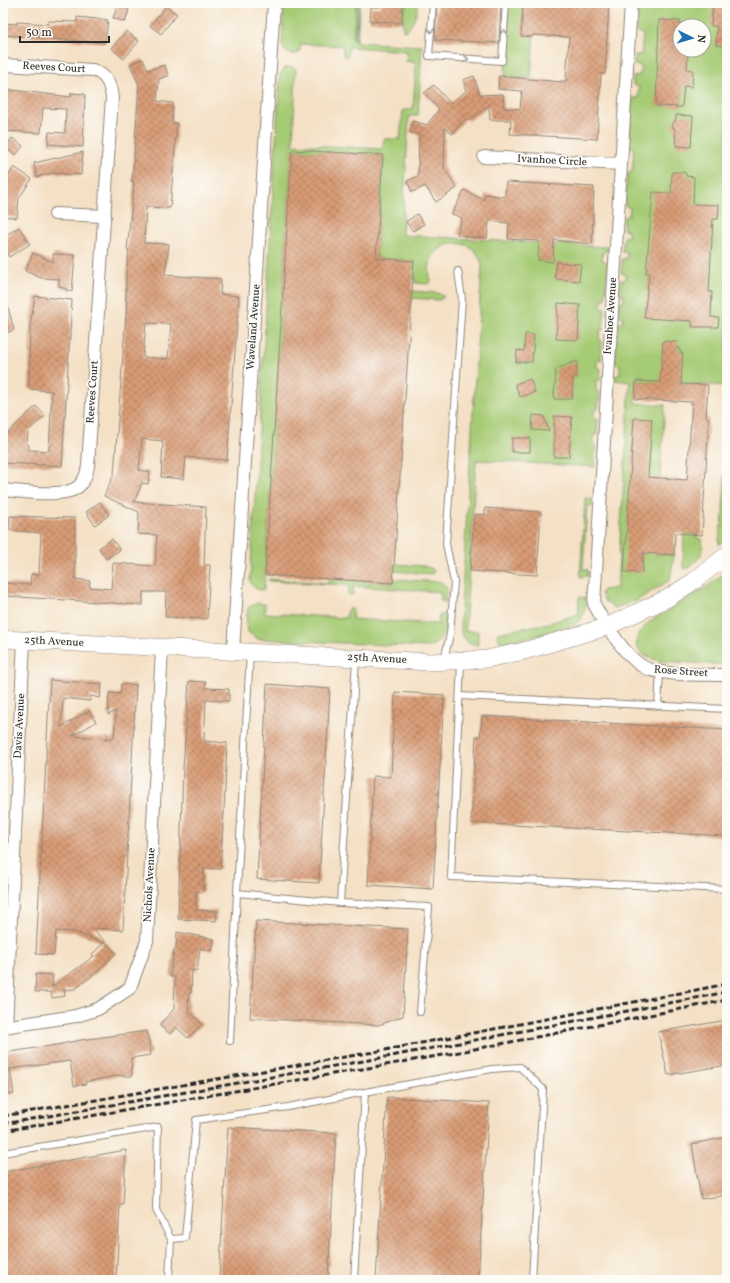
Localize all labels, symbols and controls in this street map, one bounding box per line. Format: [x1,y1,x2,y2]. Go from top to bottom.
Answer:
scale bar [20,18,109,44]
north arrow [672,18,712,58]
text: 50 m [26,25,52,41]
one-way arrow [427,27,436,33]
one-way arrow [500,29,509,35]
text: N [693,34,708,43]
one-way arrow [463,54,469,63]
street label: Reeves Court [22,59,86,77]
street label: Ivanhoe Circle [517,152,587,170]
street label: Ivanhoe Avenue [601,277,621,355]
street label: Waveland Avenue [244,284,264,370]
street label: Reeves Court [83,360,103,424]
street label: 25th Avenue [24,633,84,651]
street label: 25th Avenue [347,650,407,668]
street label: Rose Street [653,663,709,681]
street label: Davis Avenue [11,693,29,759]
street label: Nichols Avenue [141,847,159,923]

